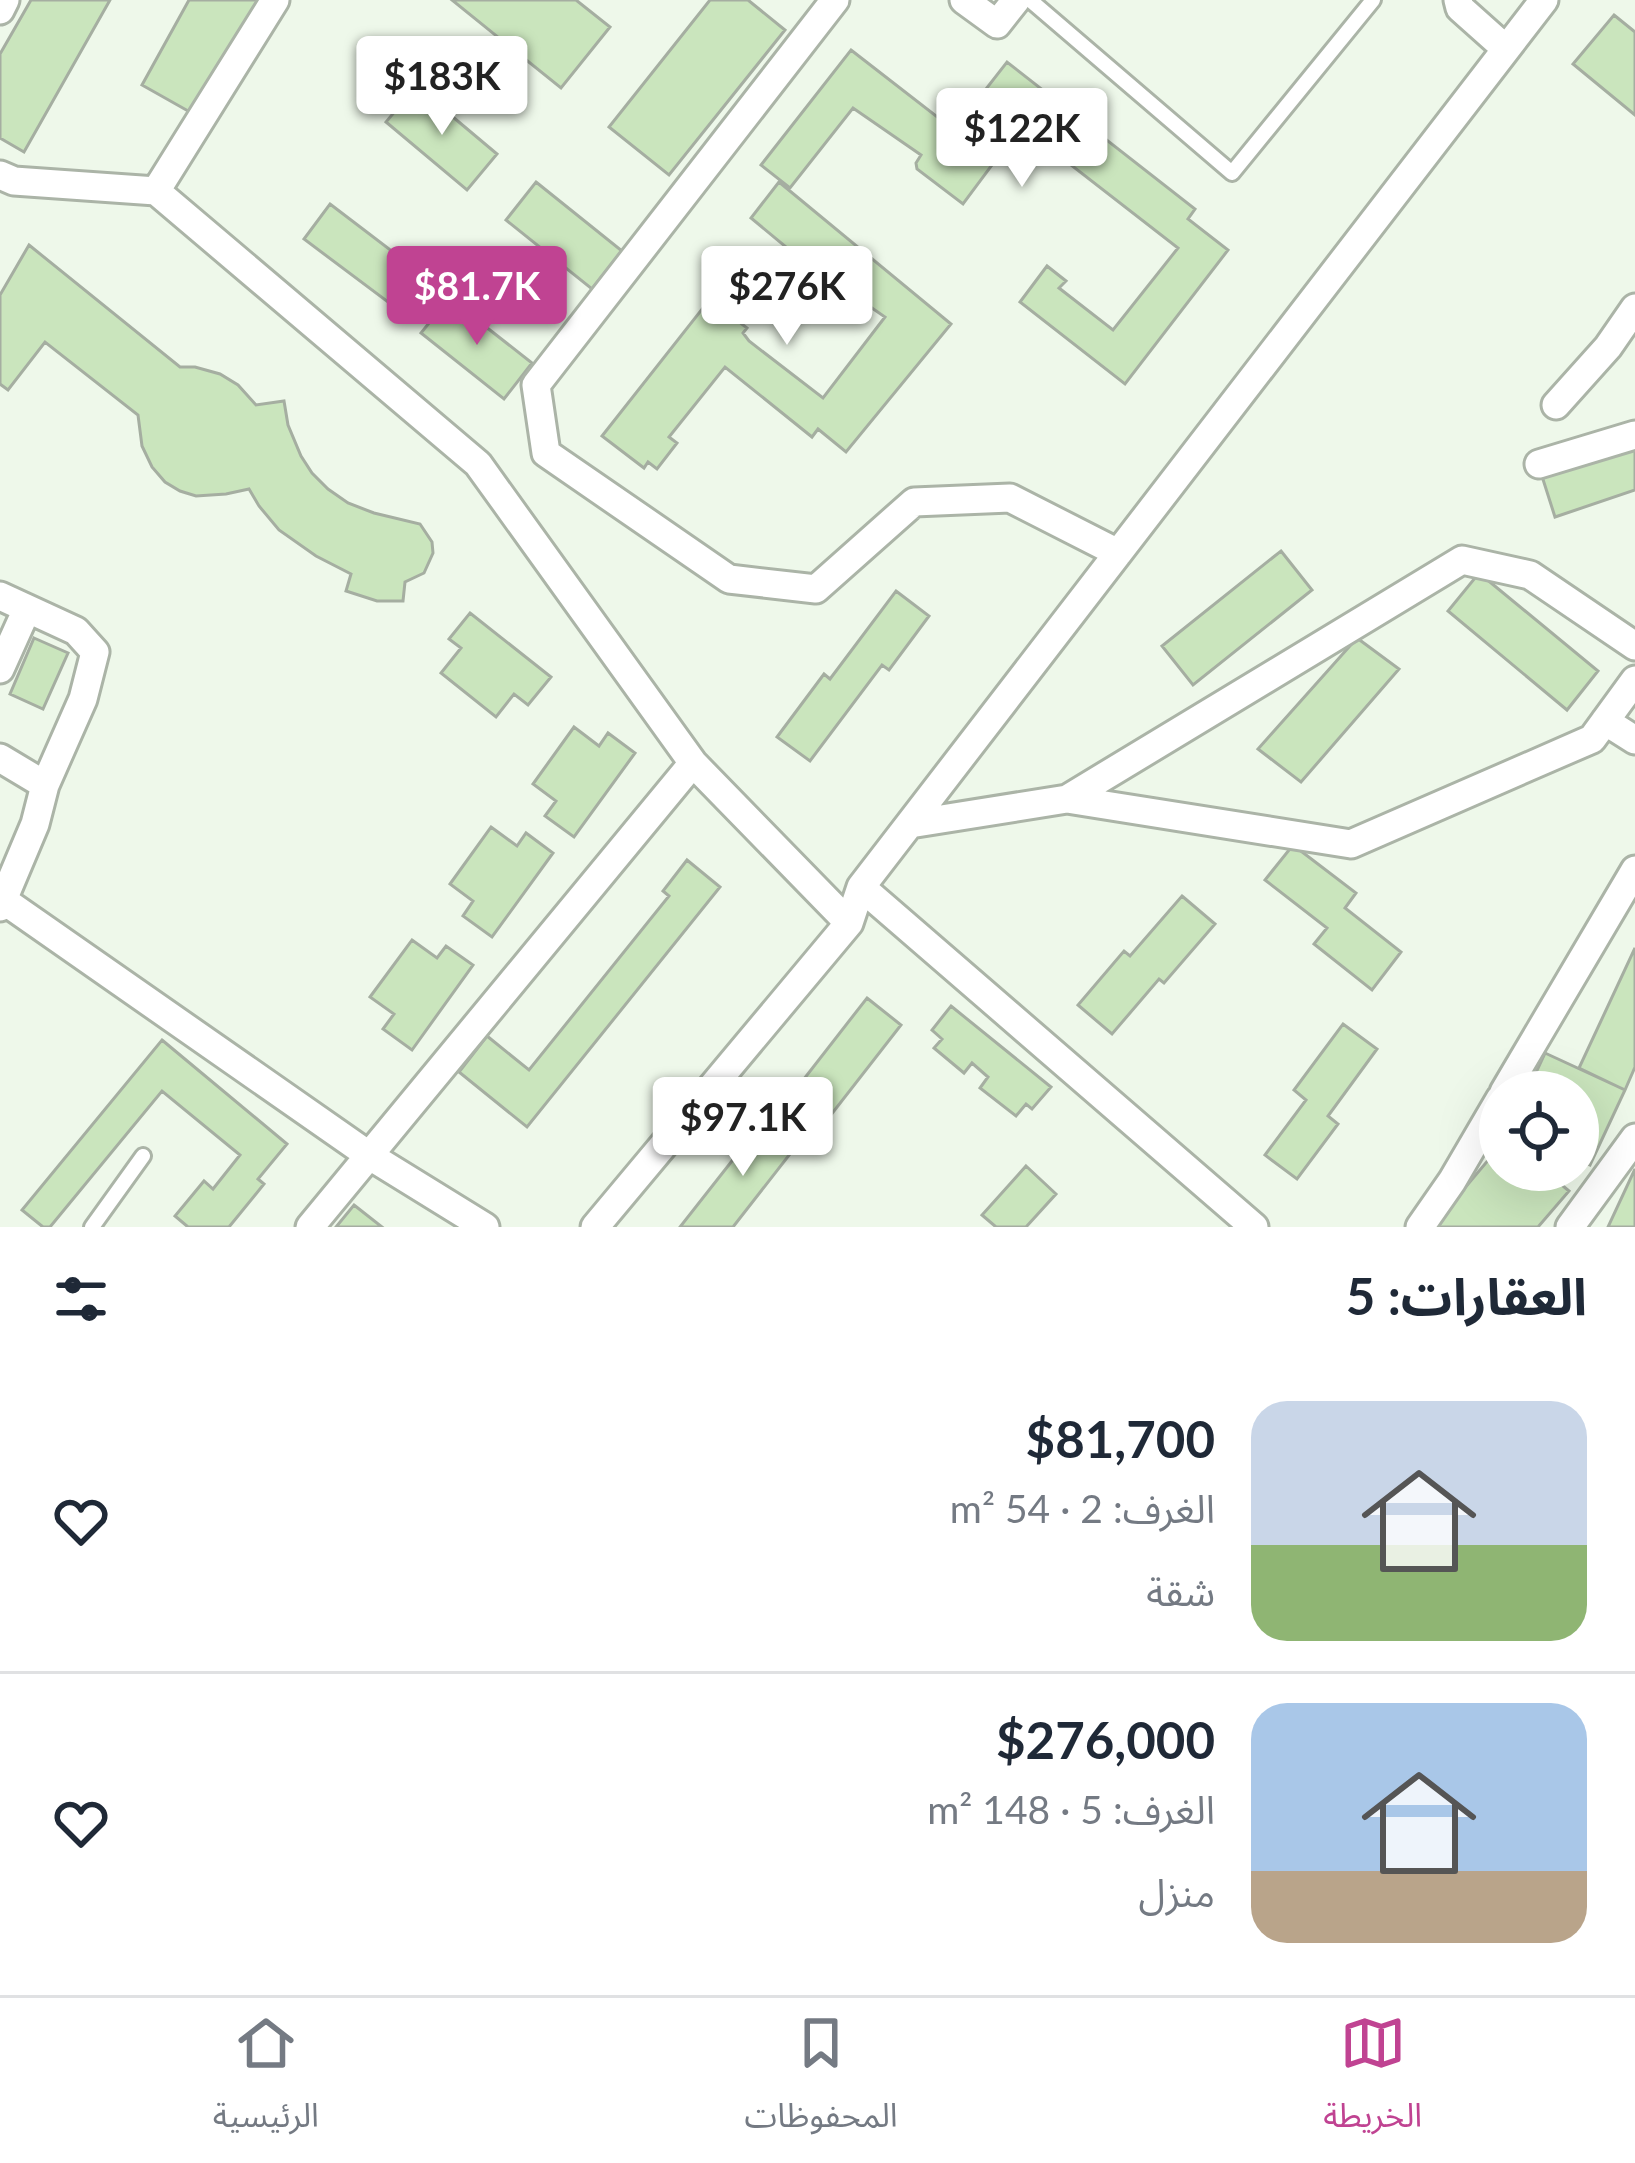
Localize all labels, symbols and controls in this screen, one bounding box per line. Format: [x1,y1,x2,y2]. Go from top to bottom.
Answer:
pin: $183K [358,36,526,138]
text: $183K [383,52,501,98]
pin: $122K [938,88,1106,190]
text: $122K [963,104,1081,150]
pin: $81.7K [379,246,575,348]
pin: $276K [703,246,871,348]
text: $81.7K [414,262,540,308]
text: $276K [728,262,846,308]
map controls [1479,1071,1599,1191]
button: locate [1479,1071,1599,1191]
pin: $97.1K [645,1077,841,1179]
text: $97.1K [680,1093,806,1139]
text: العقارات: 5 [1346,1265,1587,1326]
icon: filters [48,1266,114,1332]
text: $81,700 [1026,1408,1215,1469]
icon: home [1347,1449,1491,1593]
text: الغرف: 2 · 54 m² [950,1485,1215,1531]
icon: heart [48,1488,114,1554]
text: شقة [1146,1568,1215,1614]
text: $276,000 [996,1709,1215,1770]
icon: home [1347,1751,1491,1895]
text: الغرف: 5 · 148 m² [927,1786,1215,1832]
icon: heart [48,1790,114,1856]
text: منزل [1139,1869,1215,1915]
tab: الرئيسية [213,2010,319,2151]
tab: المحفوظات [745,2010,898,2151]
tab: الخريطة [1323,2010,1422,2151]

